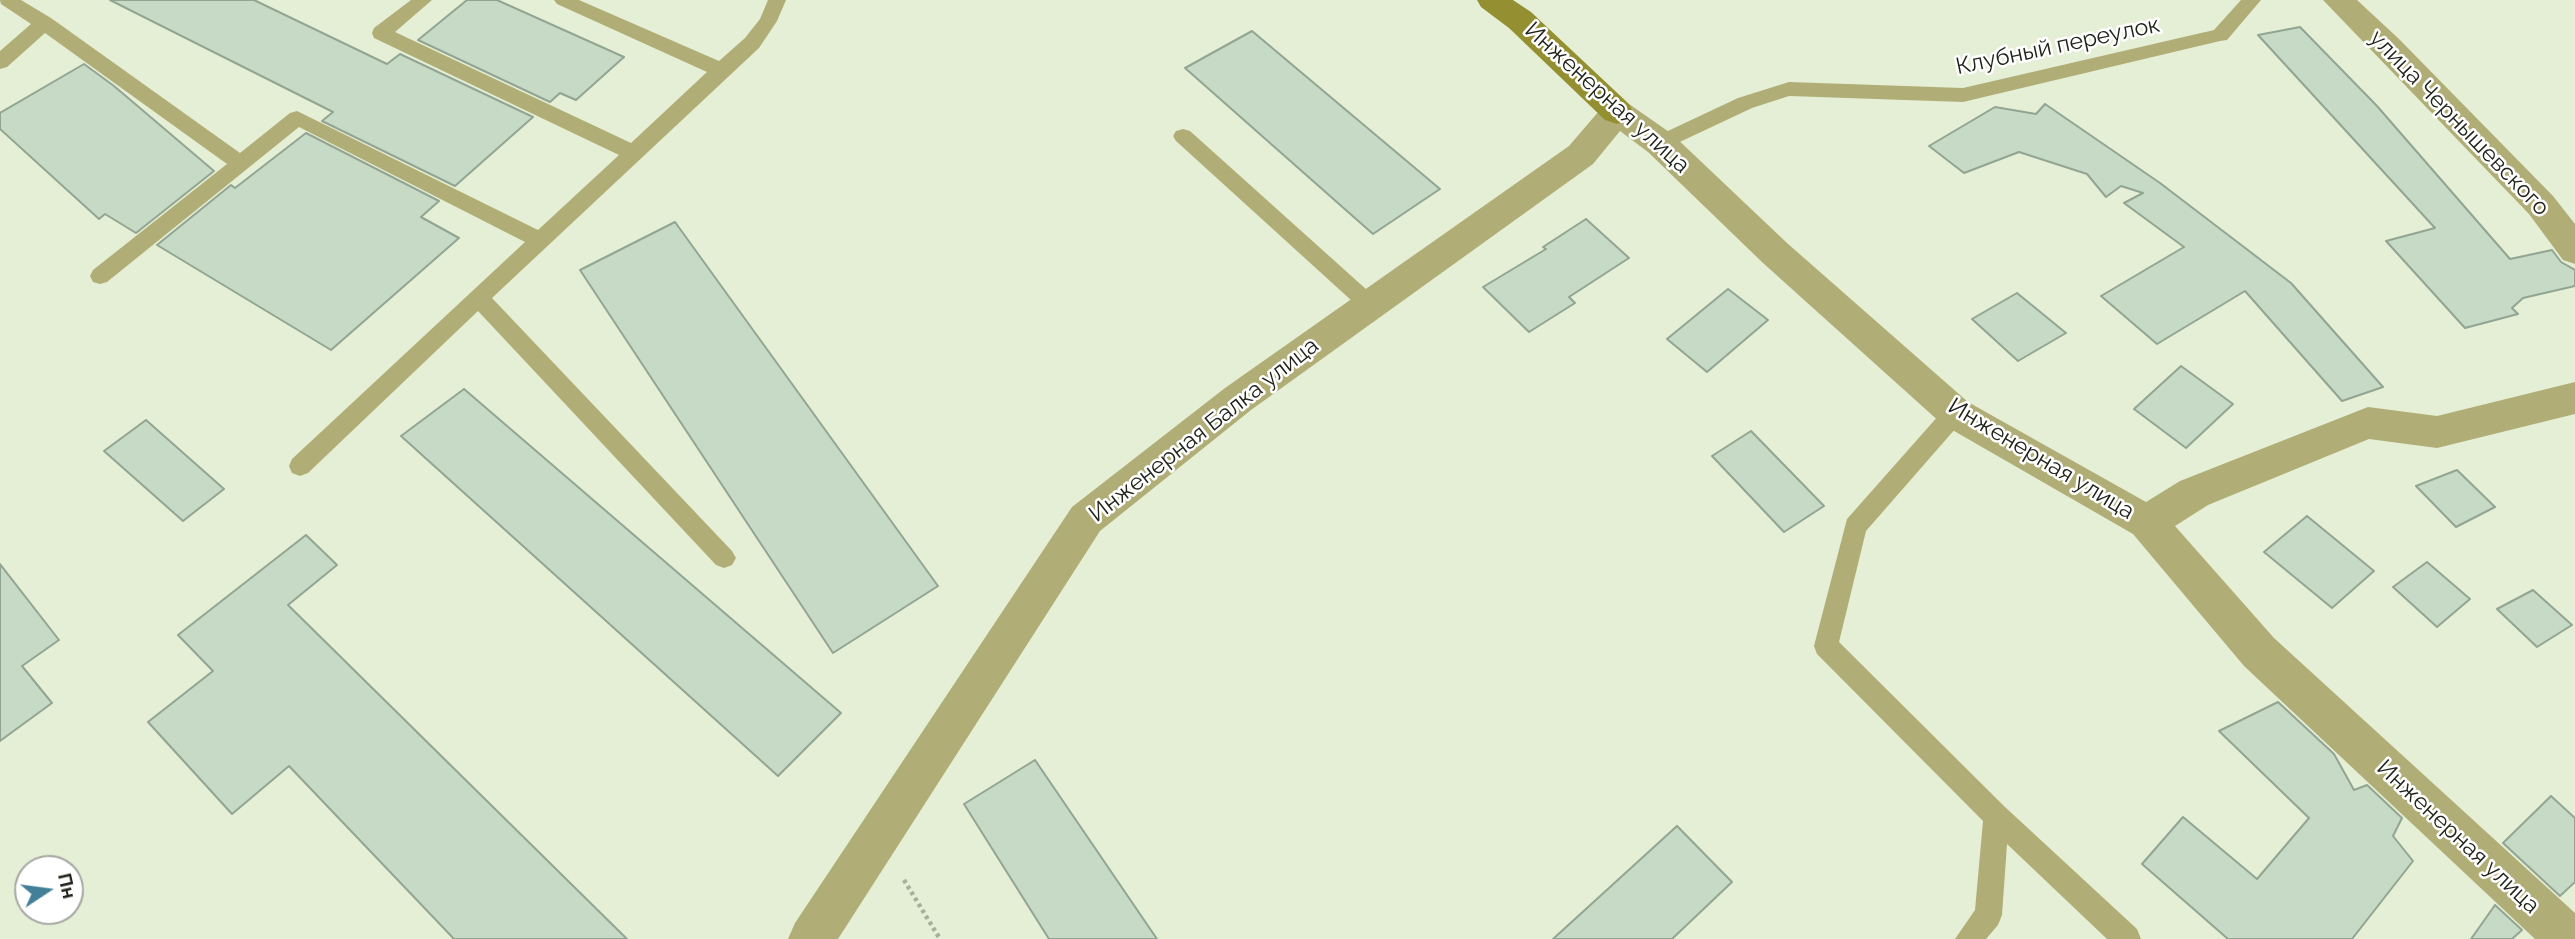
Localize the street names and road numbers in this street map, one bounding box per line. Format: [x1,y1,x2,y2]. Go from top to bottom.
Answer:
street label: Клубный переулок [1954,11,2162,81]
street label: Инженерная улица [1519,17,1695,179]
street label: улица Чернышевского [2363,24,2555,222]
street label: Инженерная Балка улица [1084,332,1324,528]
street label: Инженерная улица [1943,392,2139,526]
street label: Инженерная улица [2371,754,2545,920]

